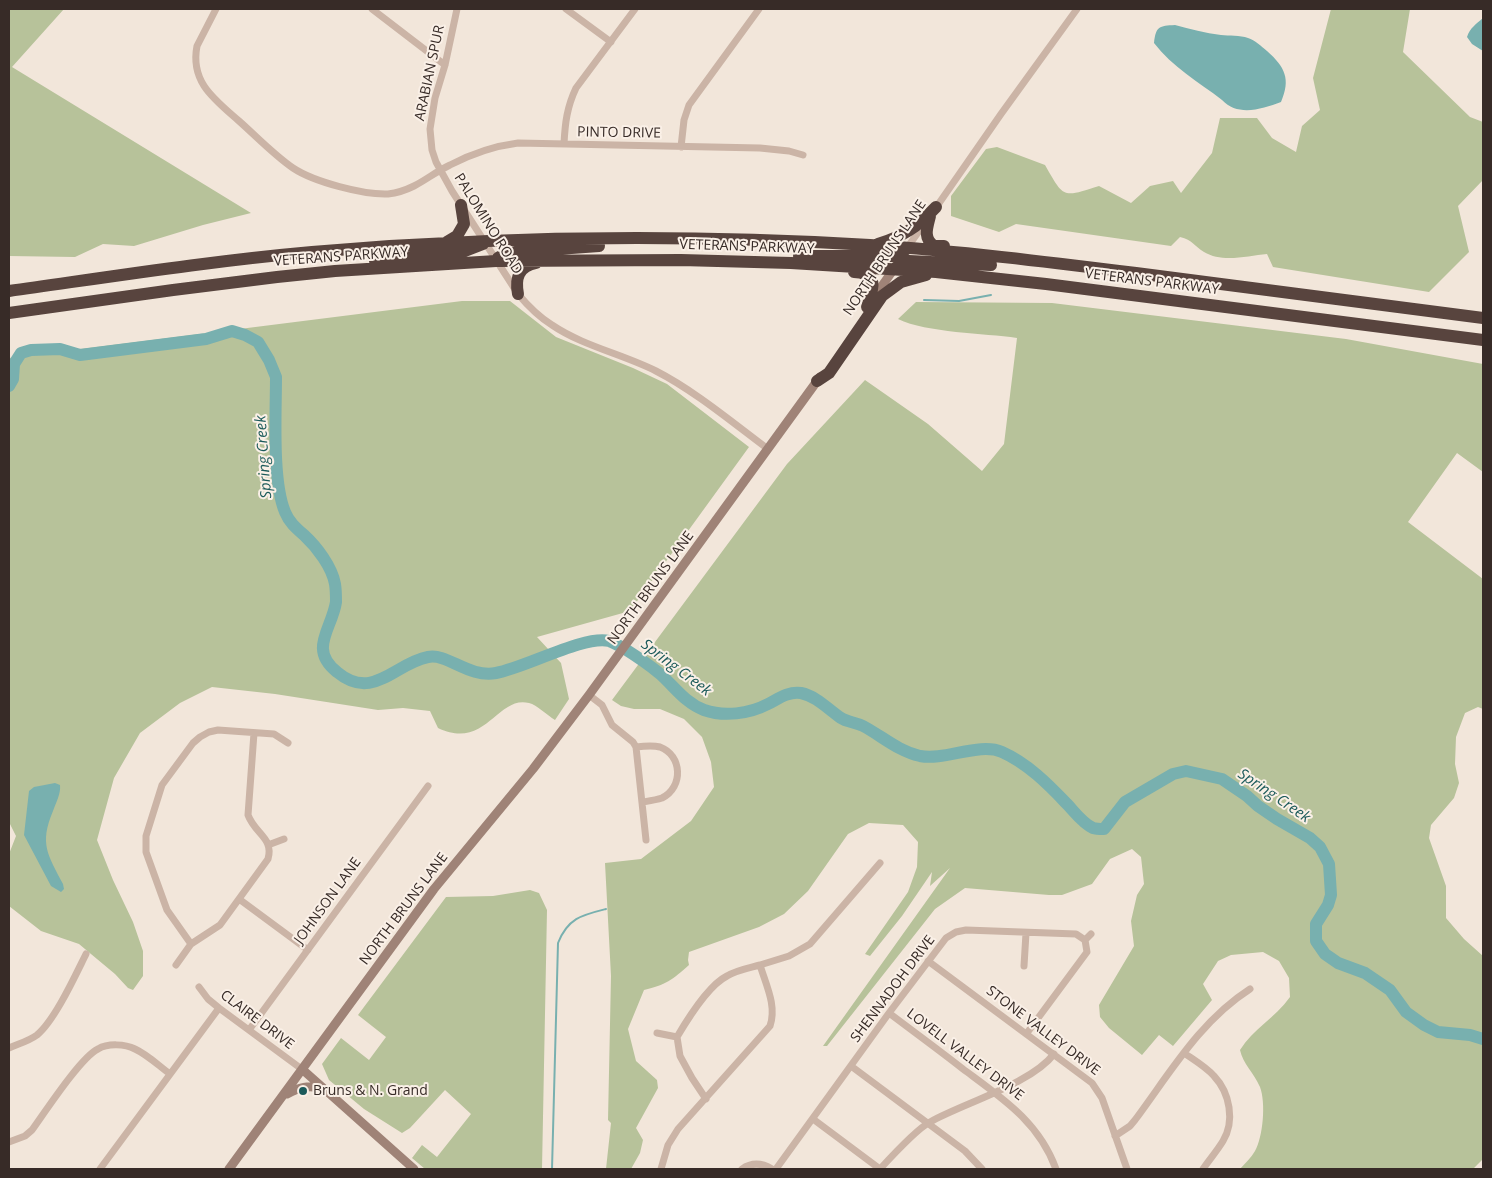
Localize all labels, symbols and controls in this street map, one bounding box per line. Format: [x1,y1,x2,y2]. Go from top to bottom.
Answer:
street label: ARABIAN SPUR [412,24,448,122]
street label: PINTO DRIVE [577,124,661,142]
street label: PALOMINO ROAD [450,171,526,277]
street label: NORTH BRUNS LANE [840,197,930,319]
street label: VETERANS PARKWAY [679,236,815,258]
street label: VETERANS PARKWAY [273,244,409,270]
street label: VETERANS PARKWAY [1084,265,1220,299]
water label: Spring Creek [252,415,276,499]
street label: NORTH BRUNS LANE [604,528,698,648]
water label: Spring Creek [637,636,715,700]
water label: Spring Creek [1234,765,1314,827]
street label: NORTH BRUNS LANE [356,850,452,968]
street label: JOHNSON LANE [291,855,365,947]
street label: SHENNADOH DRIVE [847,932,939,1046]
street label: STONE VALLEY DRIVE [983,983,1103,1079]
street label: CLAIRE DRIVE [217,987,297,1053]
street label: LOVELL VALLEY DRIVE [903,1005,1027,1105]
place label: Bruns & N. Grand [313,1083,428,1099]
marker: Bruns & N. Grand [297,1085,309,1097]

